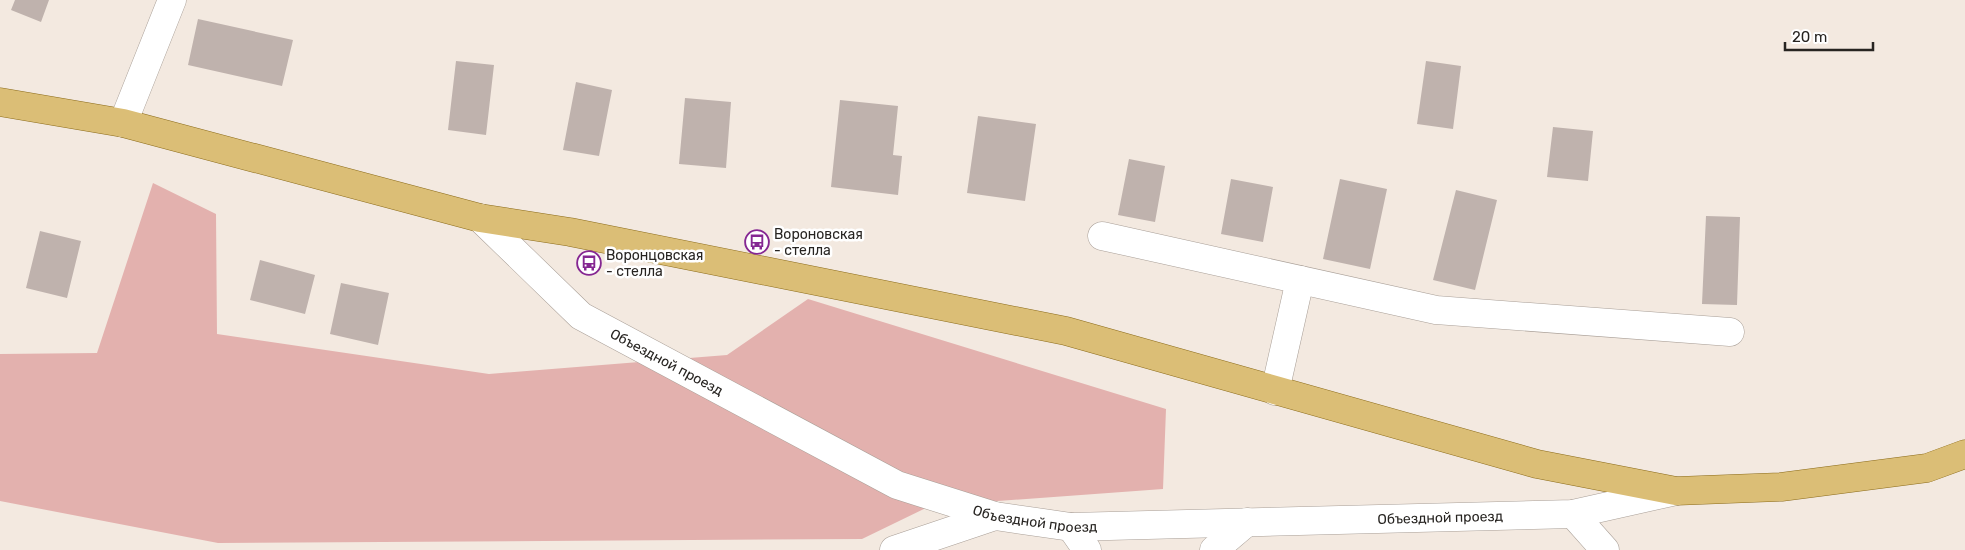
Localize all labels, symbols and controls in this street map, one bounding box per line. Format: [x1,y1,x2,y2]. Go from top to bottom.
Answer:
scale bar [1785,20,1872,52]
text: 20 m [1792,28,1827,46]
place label: Вороновская - стелла [774,226,863,259]
bus stop icon: Вороновская - стелла [744,229,770,255]
place label: Воронцовская - стелла [606,247,703,280]
bus stop icon: Воронцовская - стелла [576,250,602,276]
street label: Объездной проезд [607,325,726,399]
street label: Объездной проезд [971,502,1097,536]
street label: Объездной проезд [1377,508,1503,528]

